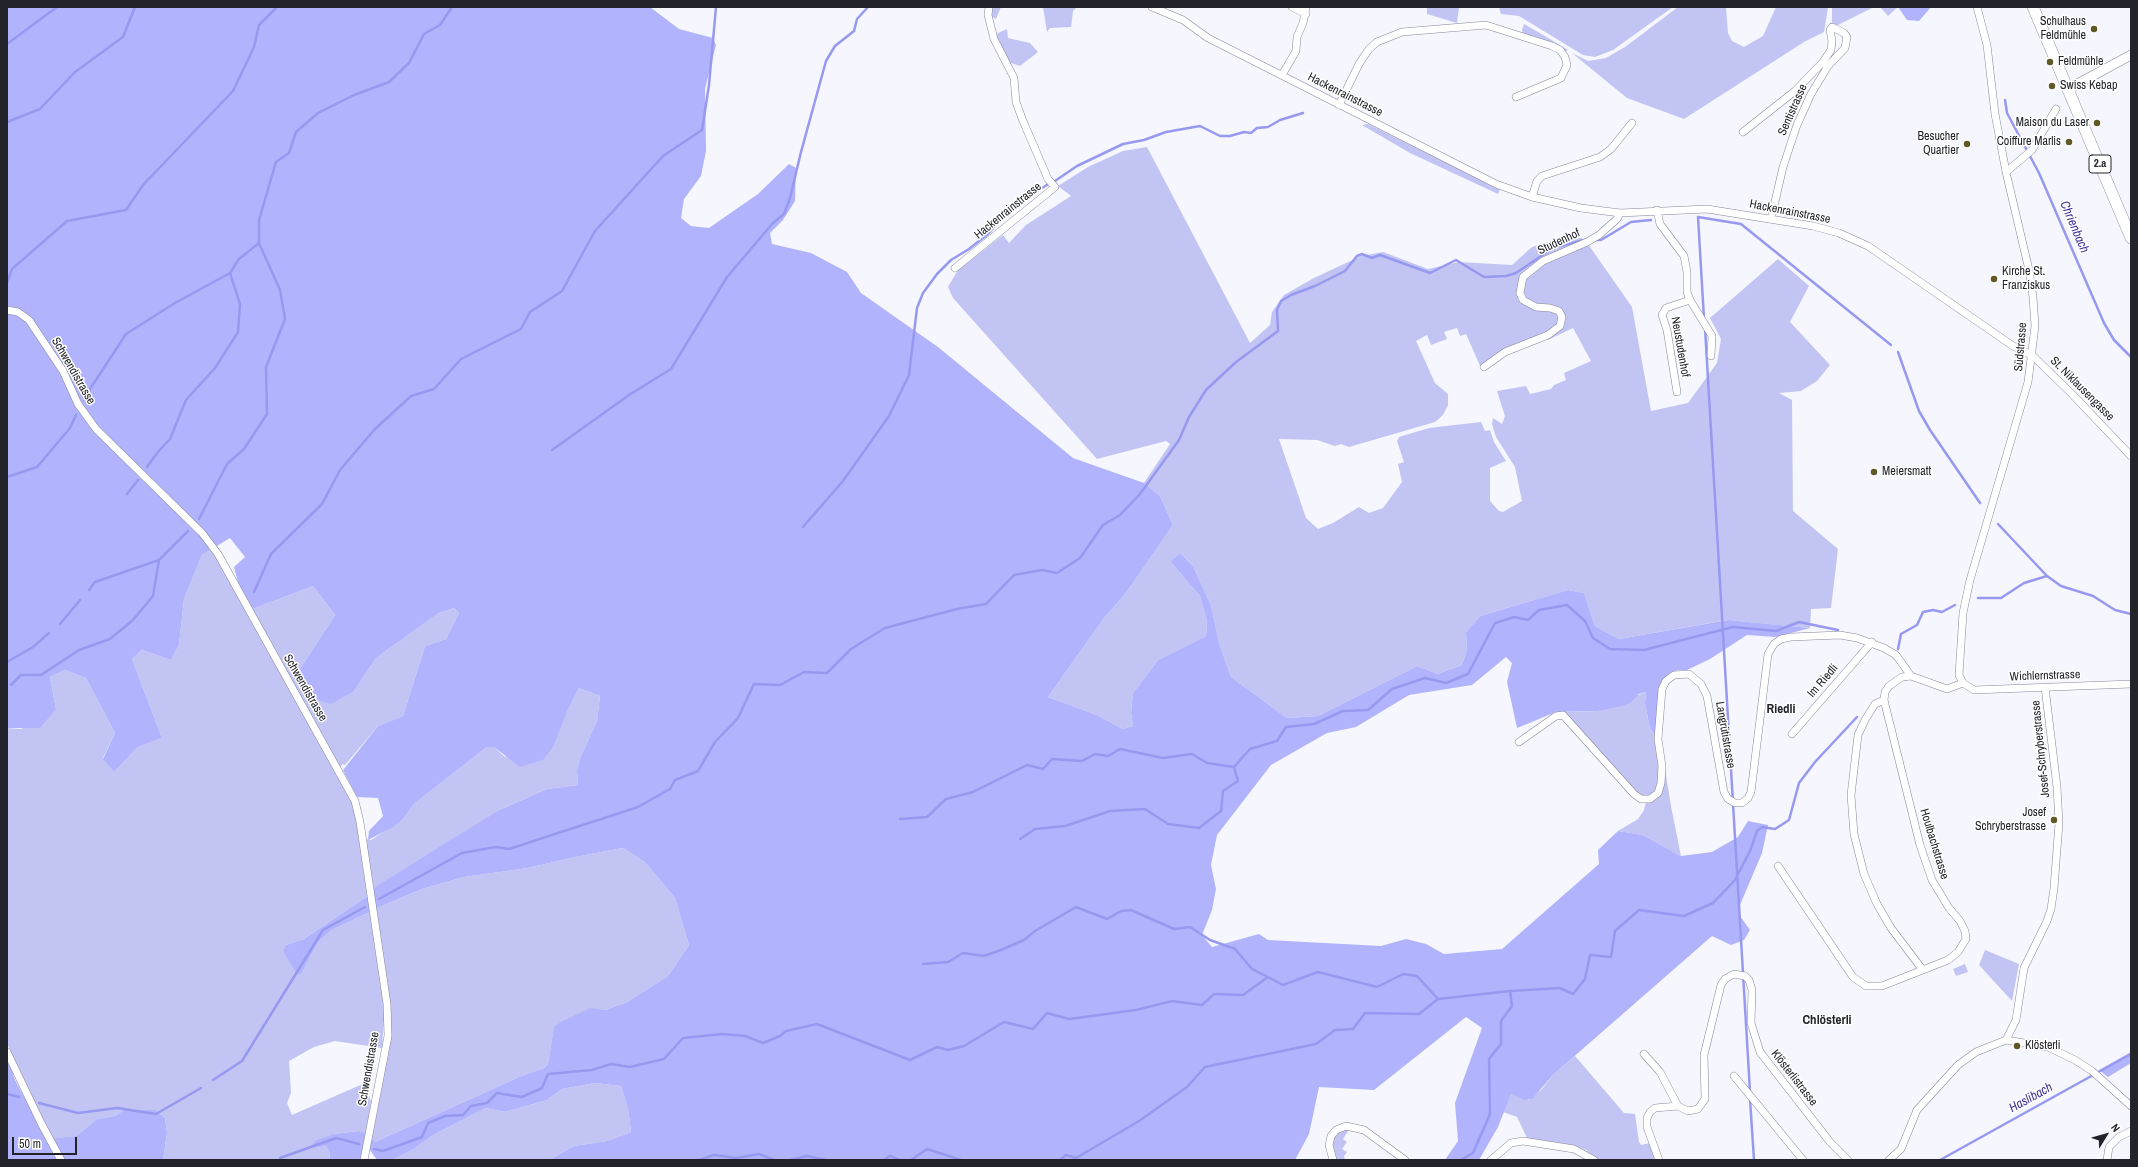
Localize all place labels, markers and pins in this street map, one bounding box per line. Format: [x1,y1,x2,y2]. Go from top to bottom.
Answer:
place label: Schulhaus Feldmühle [2040,15,2086,43]
marker: Schulhaus Feldmühle [2089,24,2099,34]
place label: Feldmühle [2058,55,2103,69]
marker: Feldmühle [2045,57,2055,67]
place label: Swiss Kebap [2060,79,2117,93]
marker: Swiss Kebap [2047,81,2057,91]
place label: Maison du Laser [2016,116,2089,130]
marker: Maison du Laser [2092,118,2102,128]
place label: Besucher Quartier [1917,130,1959,158]
place label: Coiffure Marlis [1997,135,2061,149]
marker: Coiffure Marlis [2064,137,2074,147]
marker: Besucher Quartier [1962,139,1972,149]
place label: Kirche St. Franziskus [2002,265,2050,293]
marker: Kirche St. Franziskus [1989,274,1999,284]
place label: Meiersmatt [1882,465,1931,479]
marker: Meiersmatt [1869,467,1879,477]
place label: Josef Schryberstrasse [1975,806,2046,834]
marker: Josef Schryberstrasse [2049,815,2059,825]
place label: Klösterli [2025,1039,2061,1053]
marker: Klösterli [2012,1041,2022,1051]

